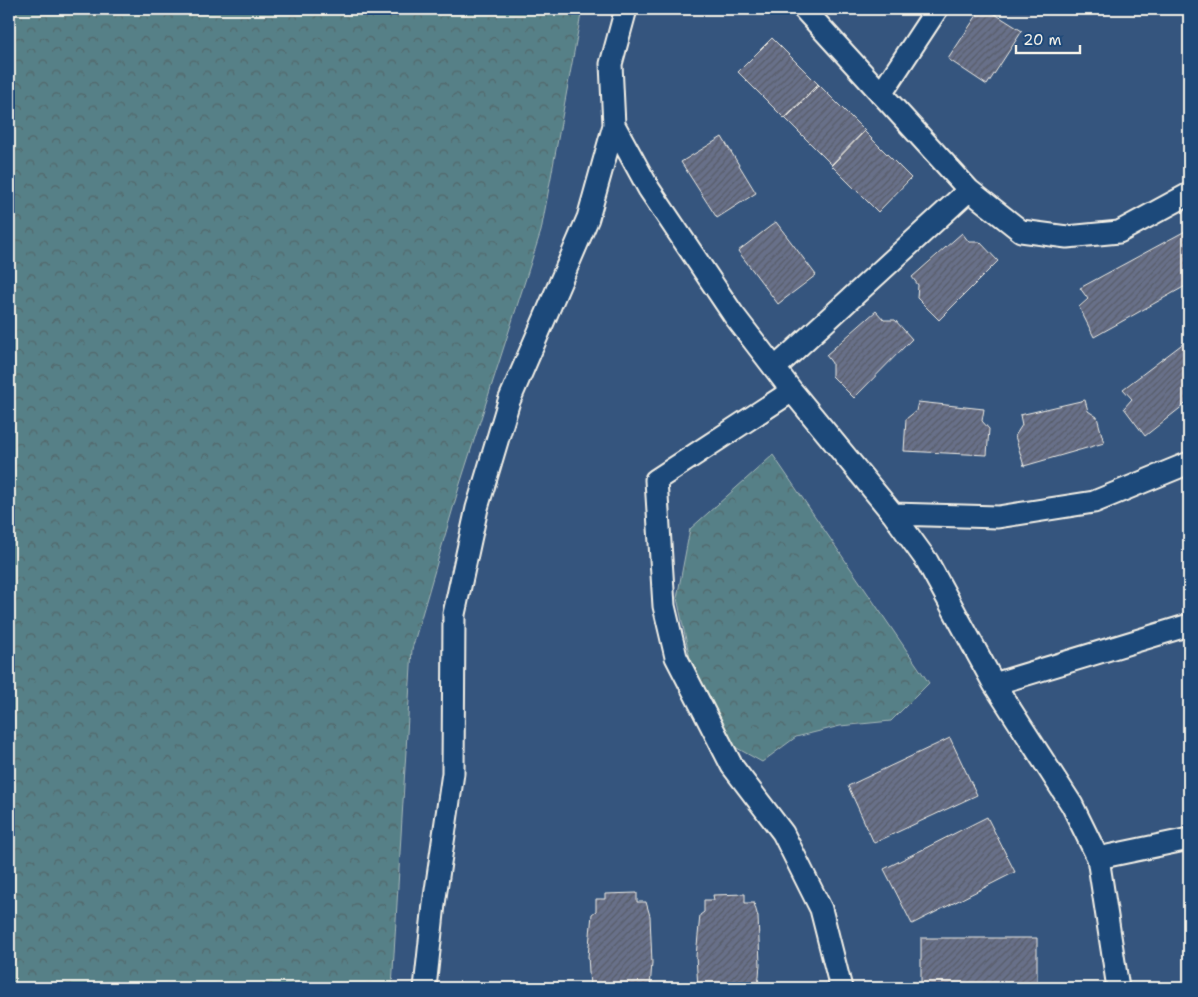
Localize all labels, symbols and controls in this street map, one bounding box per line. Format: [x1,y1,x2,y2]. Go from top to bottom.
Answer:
scale bar [1016,22,1079,54]
text: 20 m [1023,30,1062,50]

